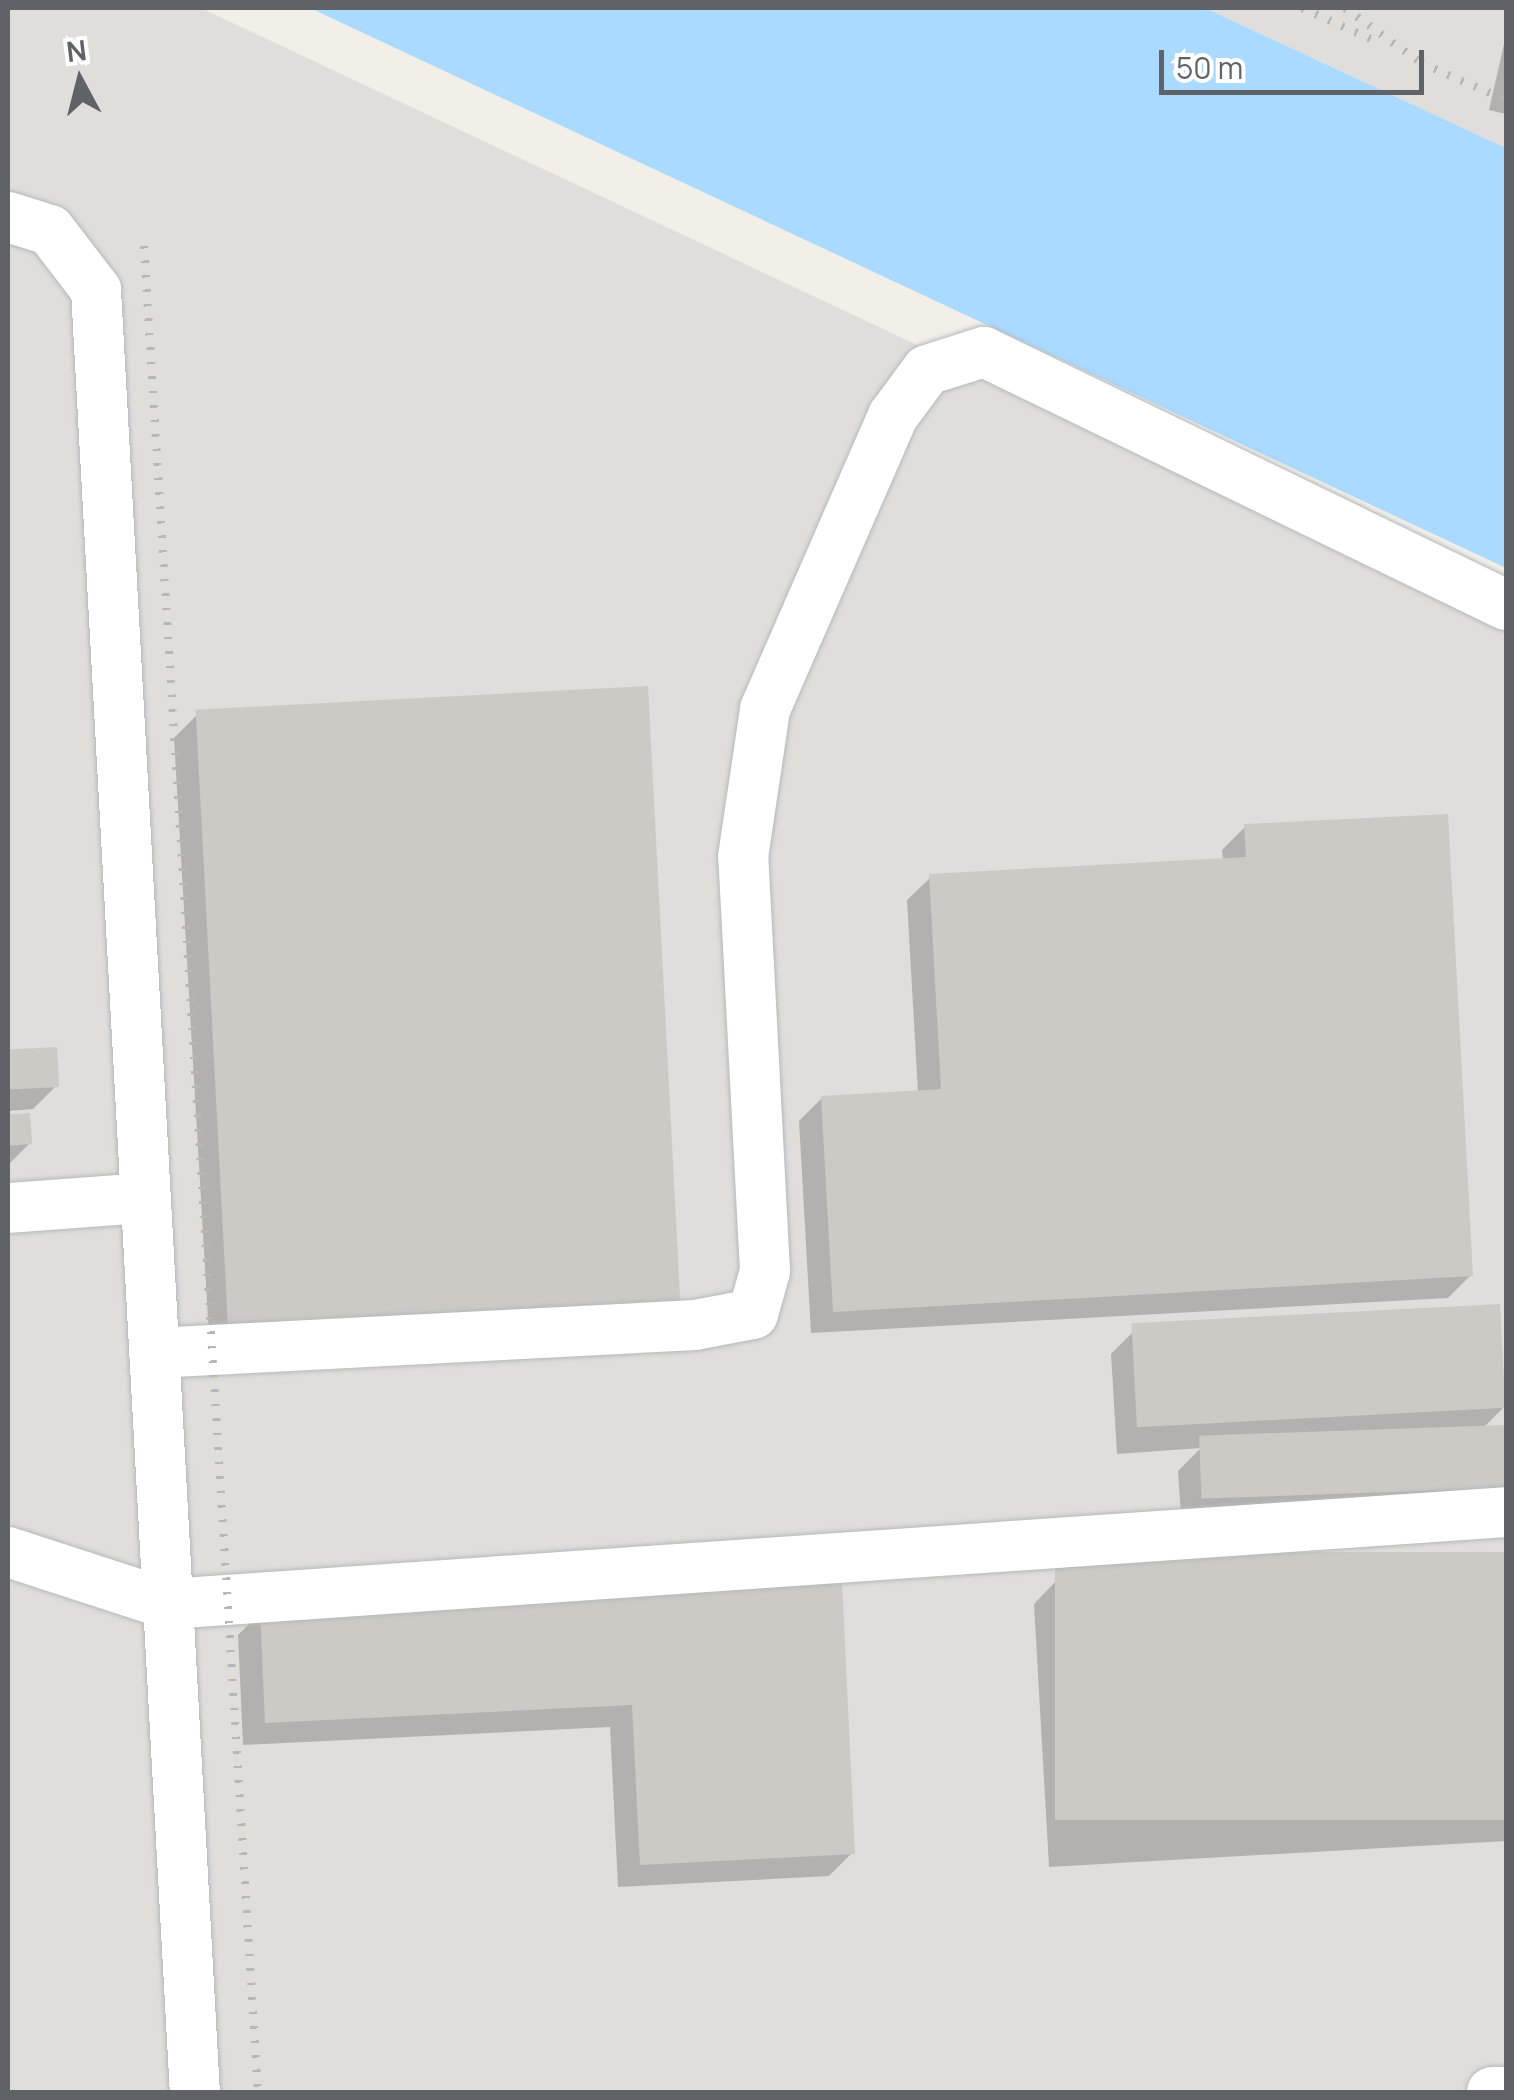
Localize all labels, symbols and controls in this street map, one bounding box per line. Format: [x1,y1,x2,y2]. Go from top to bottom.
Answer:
north arrow [30,30,130,130]
text: N [64,30,89,70]
scale bar [1164,30,1429,92]
text: 50 m [1176,47,1243,88]

